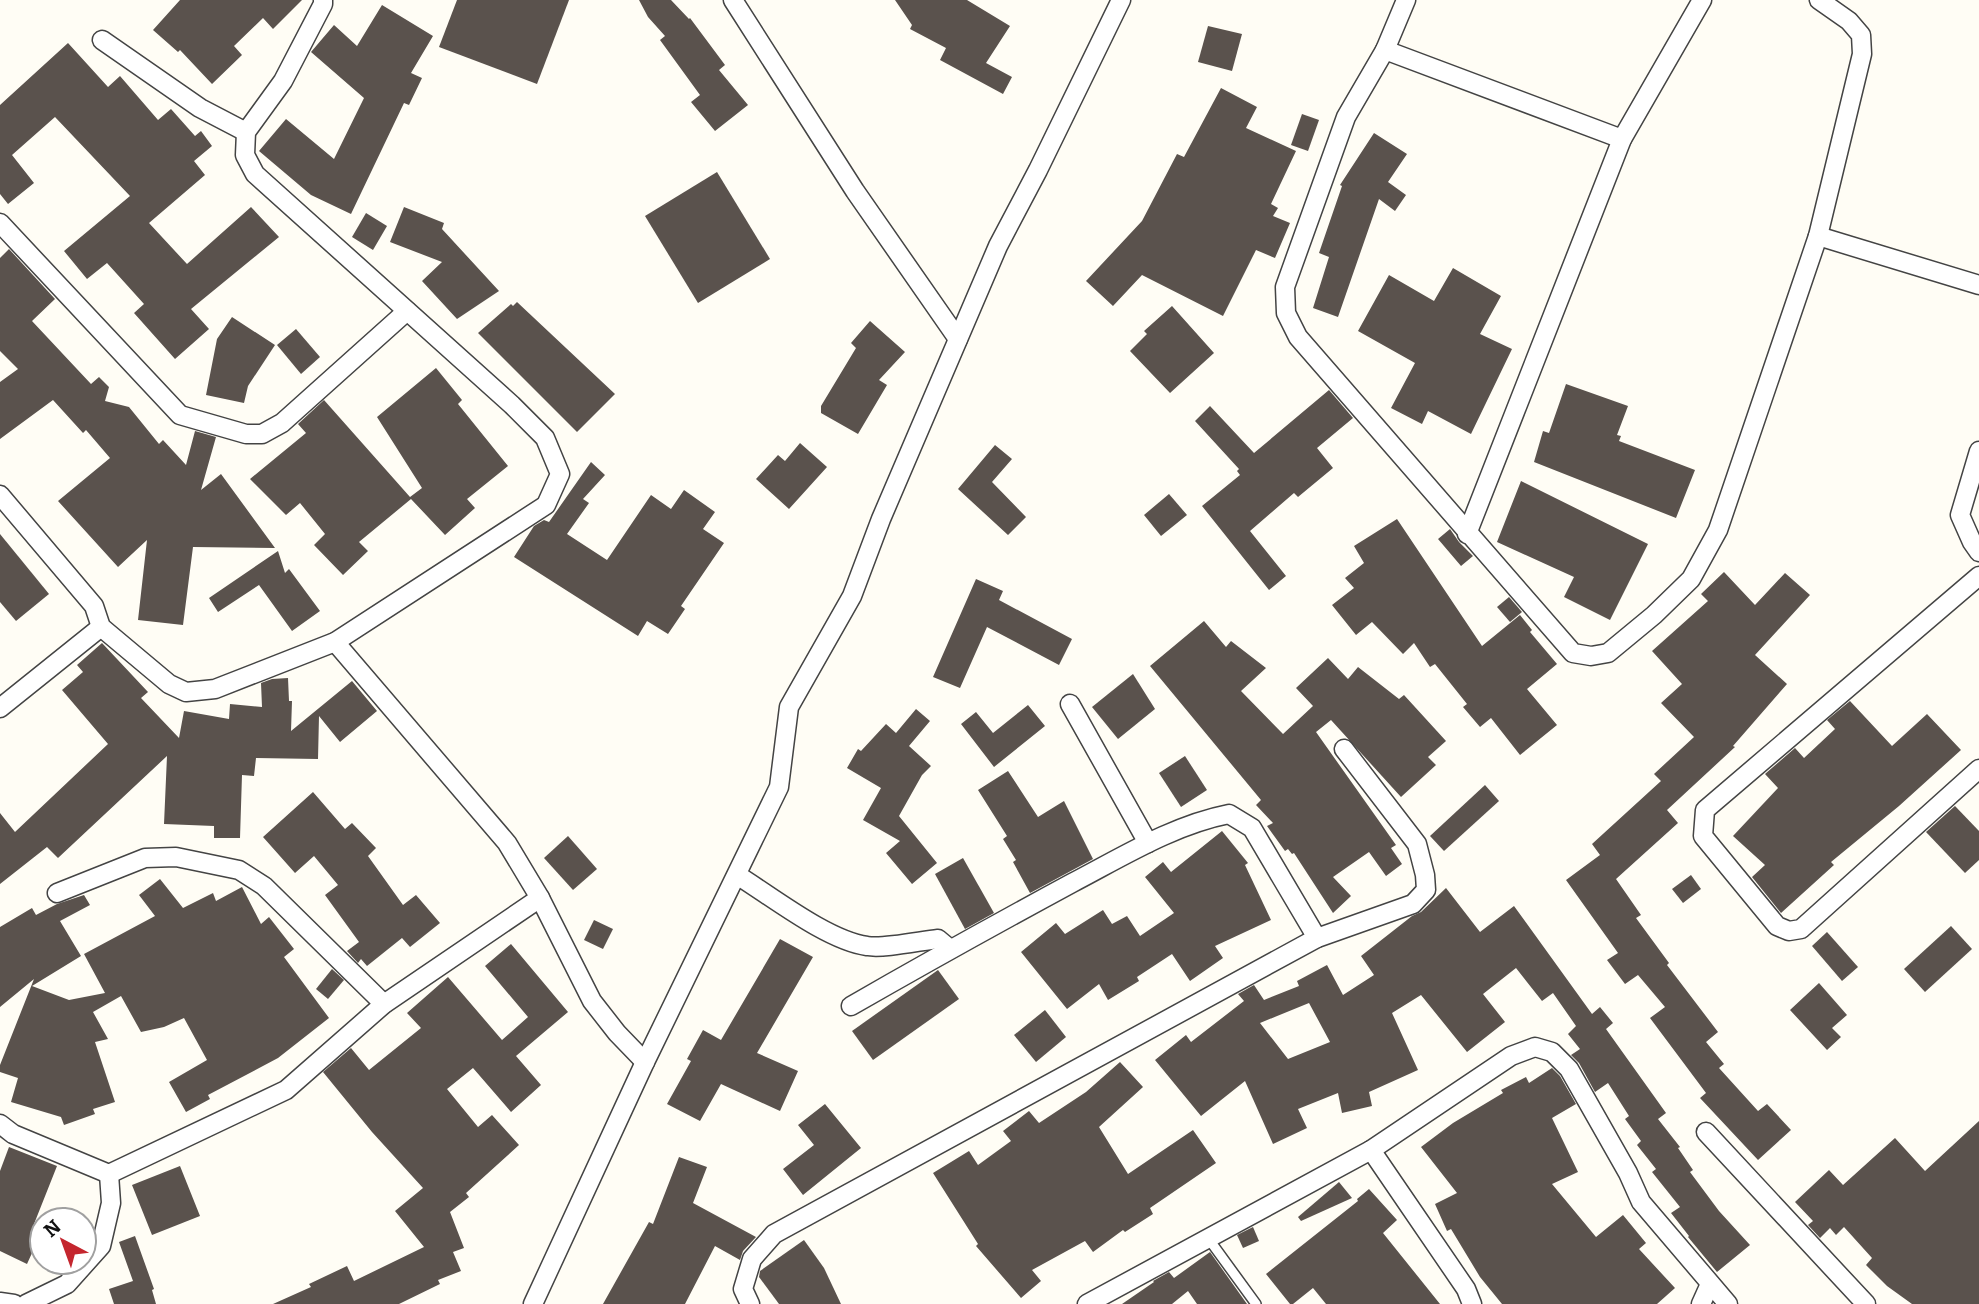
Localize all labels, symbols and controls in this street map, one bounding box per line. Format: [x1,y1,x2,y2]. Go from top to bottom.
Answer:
north arrow [28,1206,98,1276]
text: N [39,1215,66,1242]

